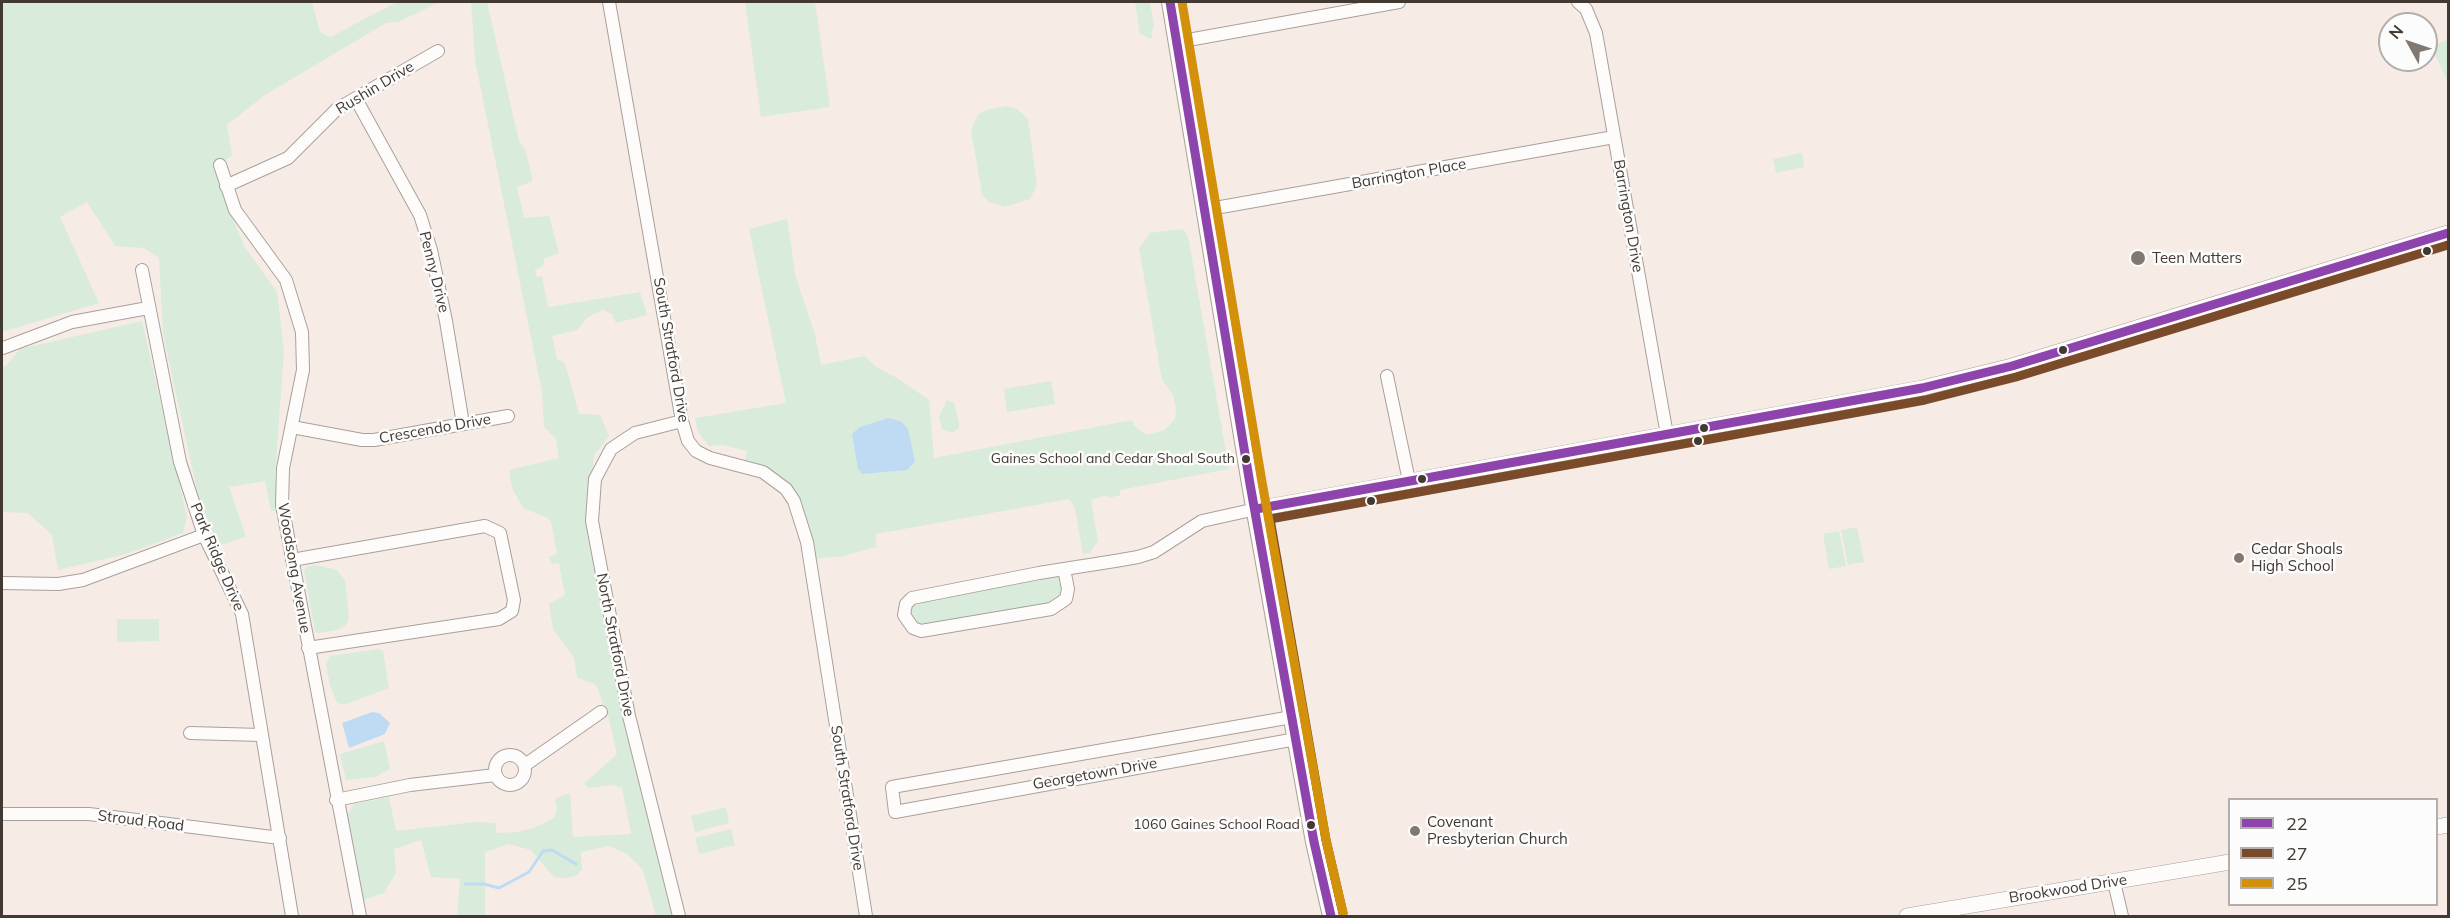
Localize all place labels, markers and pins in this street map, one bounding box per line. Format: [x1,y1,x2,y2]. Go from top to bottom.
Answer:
unlabelled marker [2421,245,2433,257]
marker: Teen Matters [2129,249,2147,267]
place label: Teen Matters [2152,249,2242,267]
unlabelled marker [2057,344,2069,356]
unlabelled marker [1698,422,1710,434]
unlabelled marker [1692,435,1704,447]
place label: Gaines School and Cedar Shoal South [991,451,1235,467]
marker: Gaines School and Cedar Shoal South [1240,453,1252,465]
unlabelled marker [1416,473,1428,485]
unlabelled marker [1365,495,1377,507]
place label: Cedar Shoals High School [2251,540,2343,575]
marker: Cedar Shoals High School [2232,551,2246,565]
place label: Covenant Presbyterian Church [1427,813,1568,848]
place label: 1060 Gaines School Road [1133,817,1300,833]
marker: 1060 Gaines School Road [1305,819,1317,831]
marker: Covenant Presbyterian Church [1408,824,1422,838]

